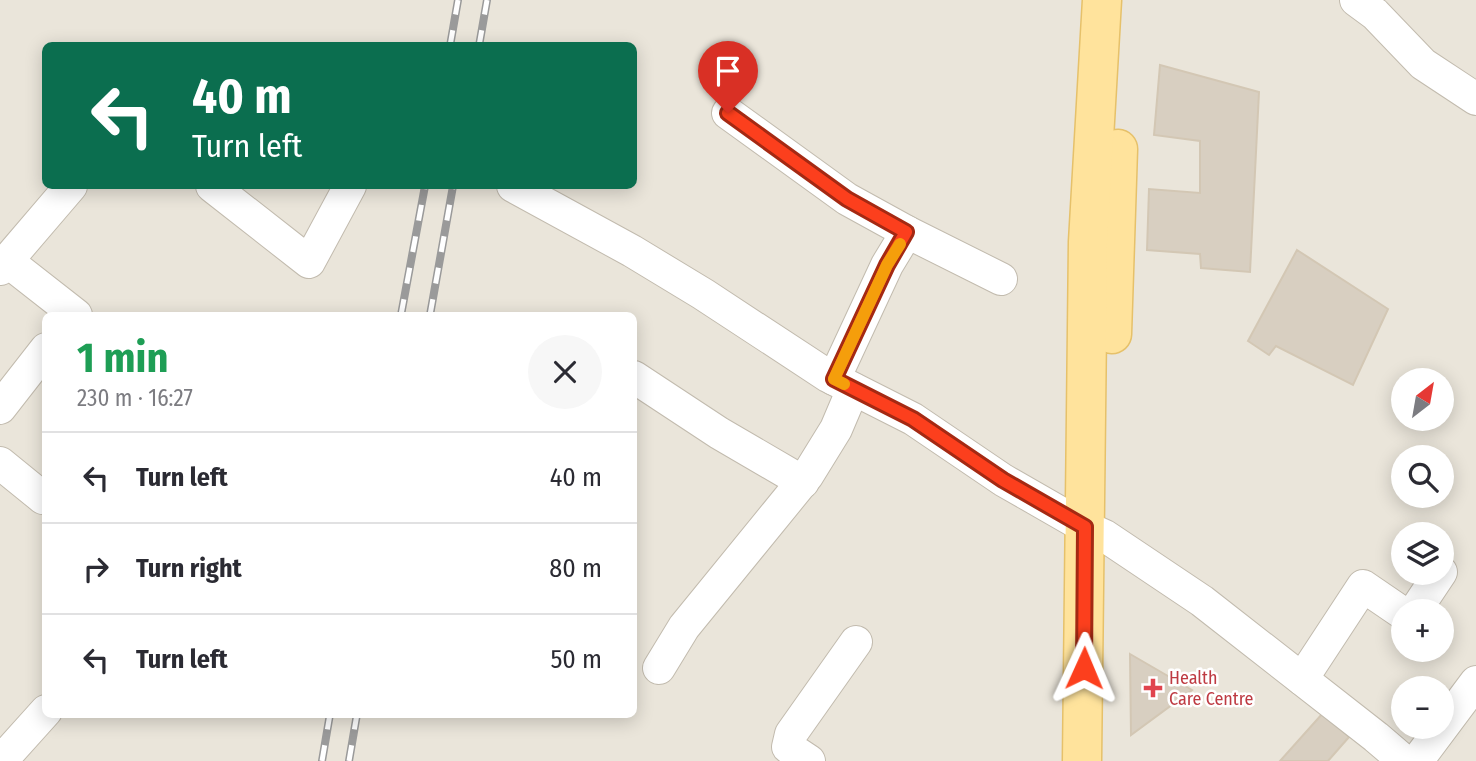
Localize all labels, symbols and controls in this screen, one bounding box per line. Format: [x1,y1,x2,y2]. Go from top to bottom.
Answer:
pin [698,41,758,113]
icon: arrive [709,52,747,90]
text: 40 m [192,67,292,126]
icon: left [77,70,168,161]
text: Turn left [192,127,302,165]
text: 1 min [77,333,168,383]
button: close [528,335,602,409]
north arrow [1391,368,1454,430]
map controls [1391,368,1454,739]
text: 230 m · 16:27 [77,384,193,412]
button: search [1391,445,1454,508]
icon: left [77,459,115,497]
text: Turn left [136,462,228,493]
text: 40 m [550,462,602,493]
button: layers [1391,522,1454,585]
icon: right [77,550,115,588]
text: Turn right [136,553,242,584]
text: 80 m [549,553,602,584]
button: + [1391,599,1454,662]
position arrow [1047,631,1121,705]
icon: left [77,641,115,679]
text: Turn left [136,644,228,675]
text: 50 m [550,644,602,675]
place label: Health Care Centre [1169,667,1254,710]
button: − [1391,676,1454,739]
marker: Health Care Centre [1143,678,1163,698]

